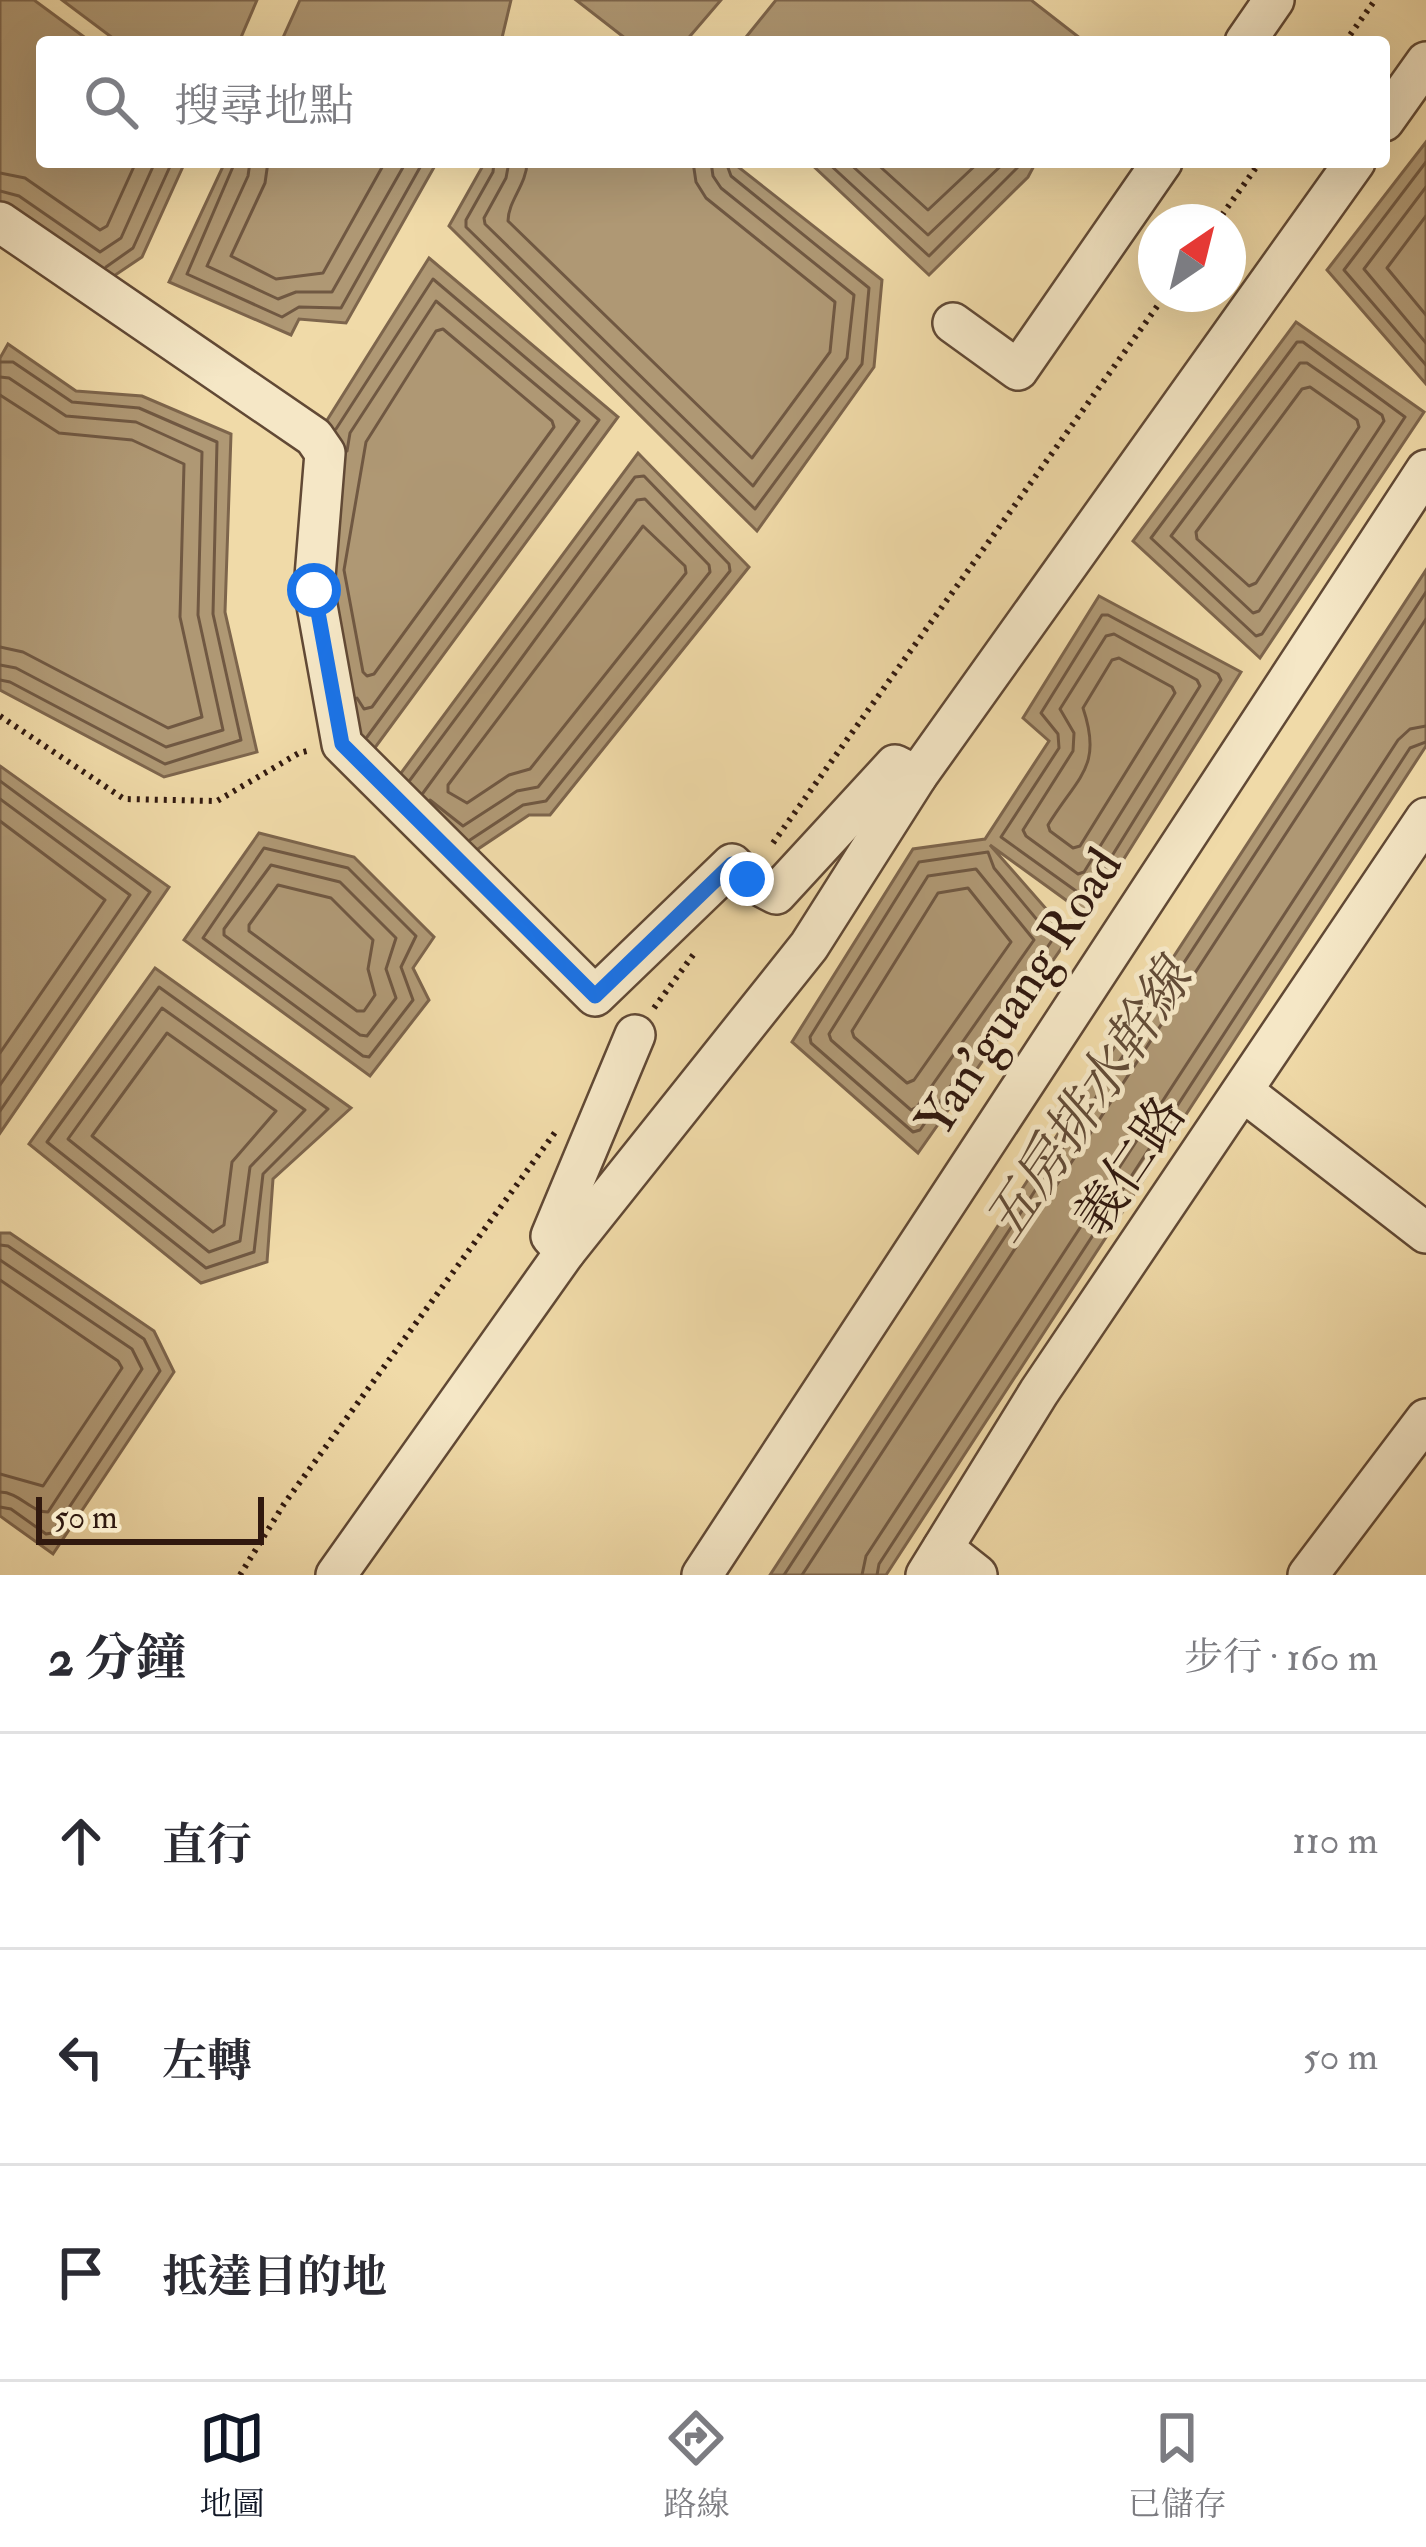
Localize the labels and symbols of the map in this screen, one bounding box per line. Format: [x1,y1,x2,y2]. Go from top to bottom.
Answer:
north arrow [1138,204,1246,312]
route start [287,563,341,617]
street label: Yan'guang Road [903,837,1137,1149]
route end [720,852,774,906]
water label: 五房排水幹線 [970,944,1210,1254]
street label: 義仁路 [1061,1085,1200,1247]
scale bar [36,1491,264,1544]

